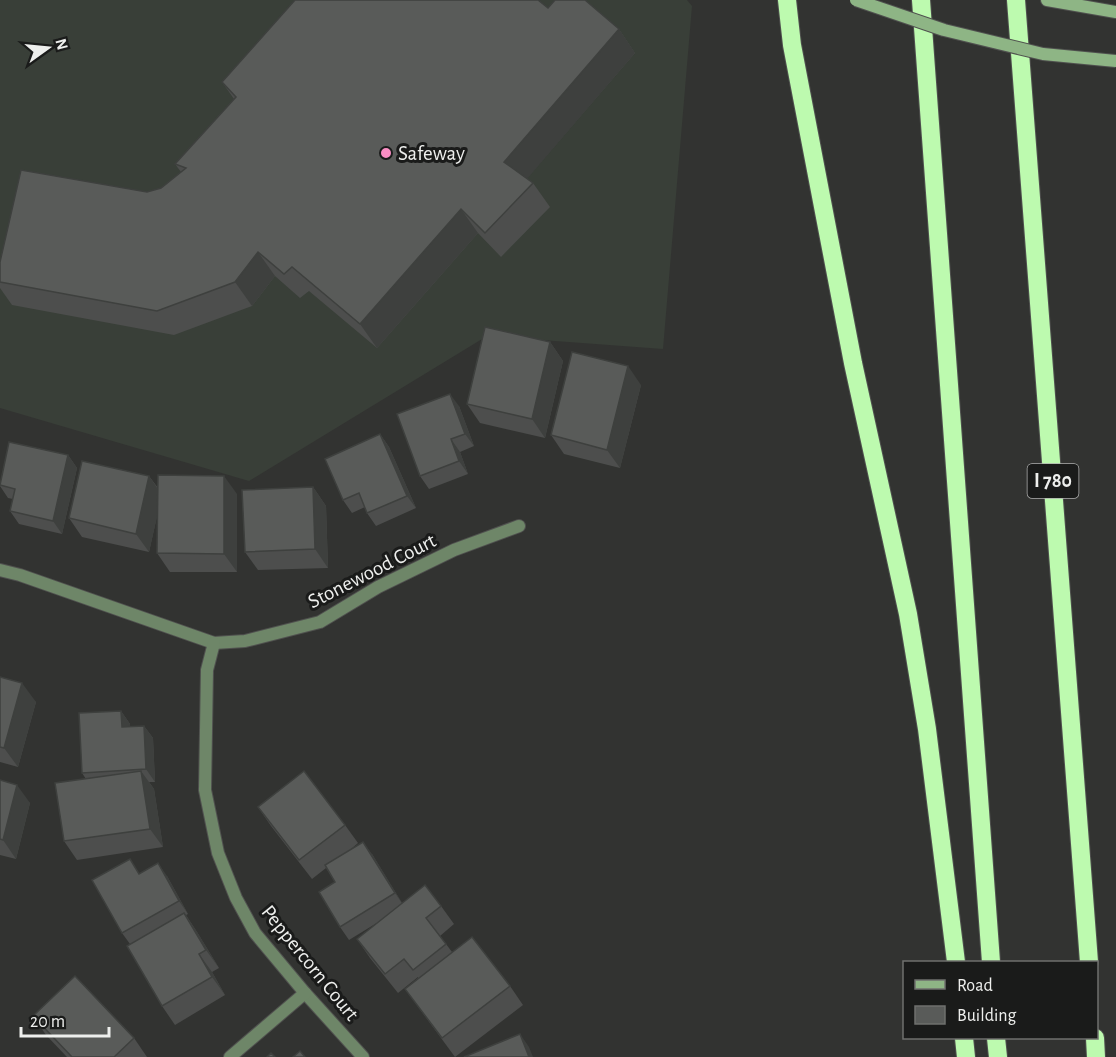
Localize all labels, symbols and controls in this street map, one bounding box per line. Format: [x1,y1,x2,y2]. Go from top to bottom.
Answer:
north arrow [18,18,78,78]
text: N [52,37,71,52]
place label: Safeway [398,143,465,164]
marker: Safeway [379,146,393,160]
road number: I 780 [1028,464,1078,498]
street label: Stonewood Court [305,530,440,612]
street label: Peppercorn Court [257,901,363,1025]
legend [903,961,1098,1039]
text: Road [957,977,993,995]
scale bar [21,1000,110,1038]
text: Building [957,1007,1017,1025]
text: 20 m [30,1013,65,1031]

